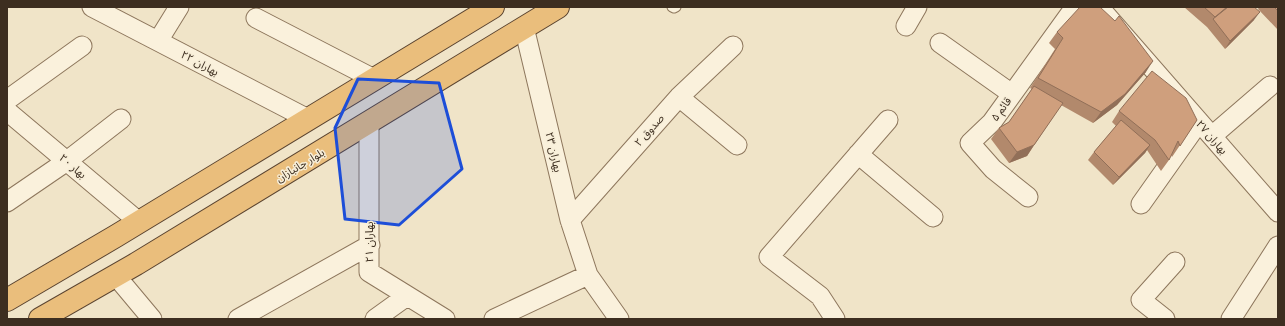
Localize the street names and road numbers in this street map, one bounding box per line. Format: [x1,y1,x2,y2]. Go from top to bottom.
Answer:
street label: بهاران ۲۲ [179,46,222,79]
street label: قائم ۵ [987,94,1016,125]
street label: صدوق ۲ [630,110,667,149]
street label: بهاران ۲۷ [1193,116,1232,157]
street label: بهاران ۲۳ [543,130,566,174]
street label: بلوار جانبازان [273,144,327,185]
street label: بهار ۲۰ [57,150,90,181]
street label: بهاران ۲۱ [361,221,376,263]

